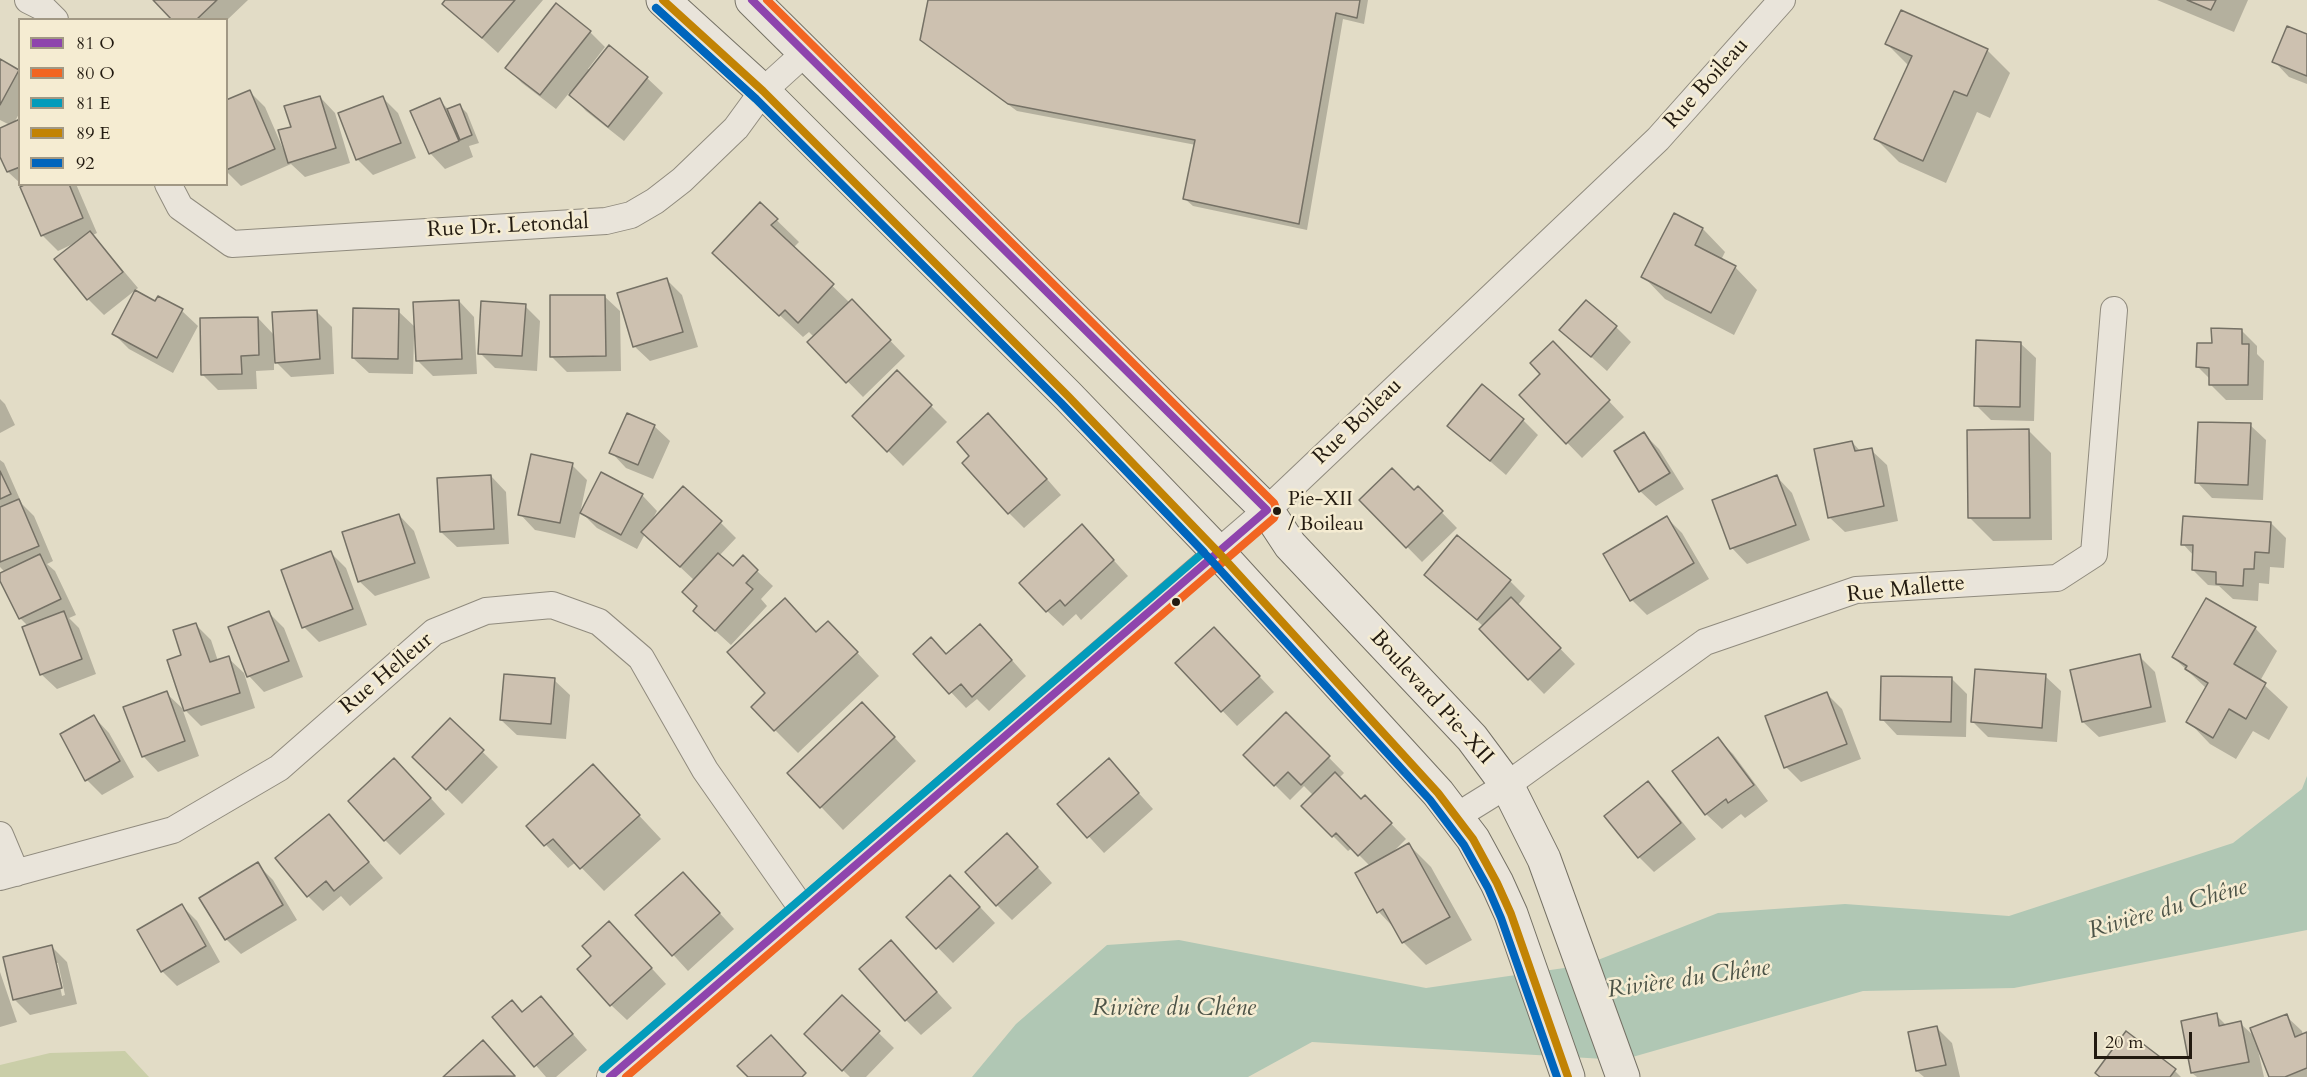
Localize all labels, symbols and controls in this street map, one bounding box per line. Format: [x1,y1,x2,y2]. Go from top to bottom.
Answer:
legend [18,18,228,186]
text: 81 O [76,31,115,56]
street label: Rue Boileau [1659,33,1755,135]
text: 80 O [76,61,115,86]
text: 81 E [76,91,110,116]
text: 89 E [76,121,110,146]
text: 92 [76,151,94,176]
street label: Rue Dr. Letondal [426,210,590,244]
street label: Rue Boileau [1308,373,1408,471]
place label: Pie-XII / Boileau [1288,488,1364,535]
marker: Pie-XII / Boileau [1271,505,1283,517]
street label: Rue Mallette [1846,571,1966,609]
unlabelled marker [1170,596,1182,608]
street label: Boulevard Pie-XII [1364,625,1498,771]
street label: Rue Helleur [335,628,439,720]
water label: Rivière du Chêne [2085,874,2251,946]
water label: Rivière du Chêne [1606,954,1772,1006]
water label: Rivière du Chêne [1092,995,1256,1023]
scale bar [2097,1020,2194,1058]
text: 20 m [2105,1030,2144,1055]

